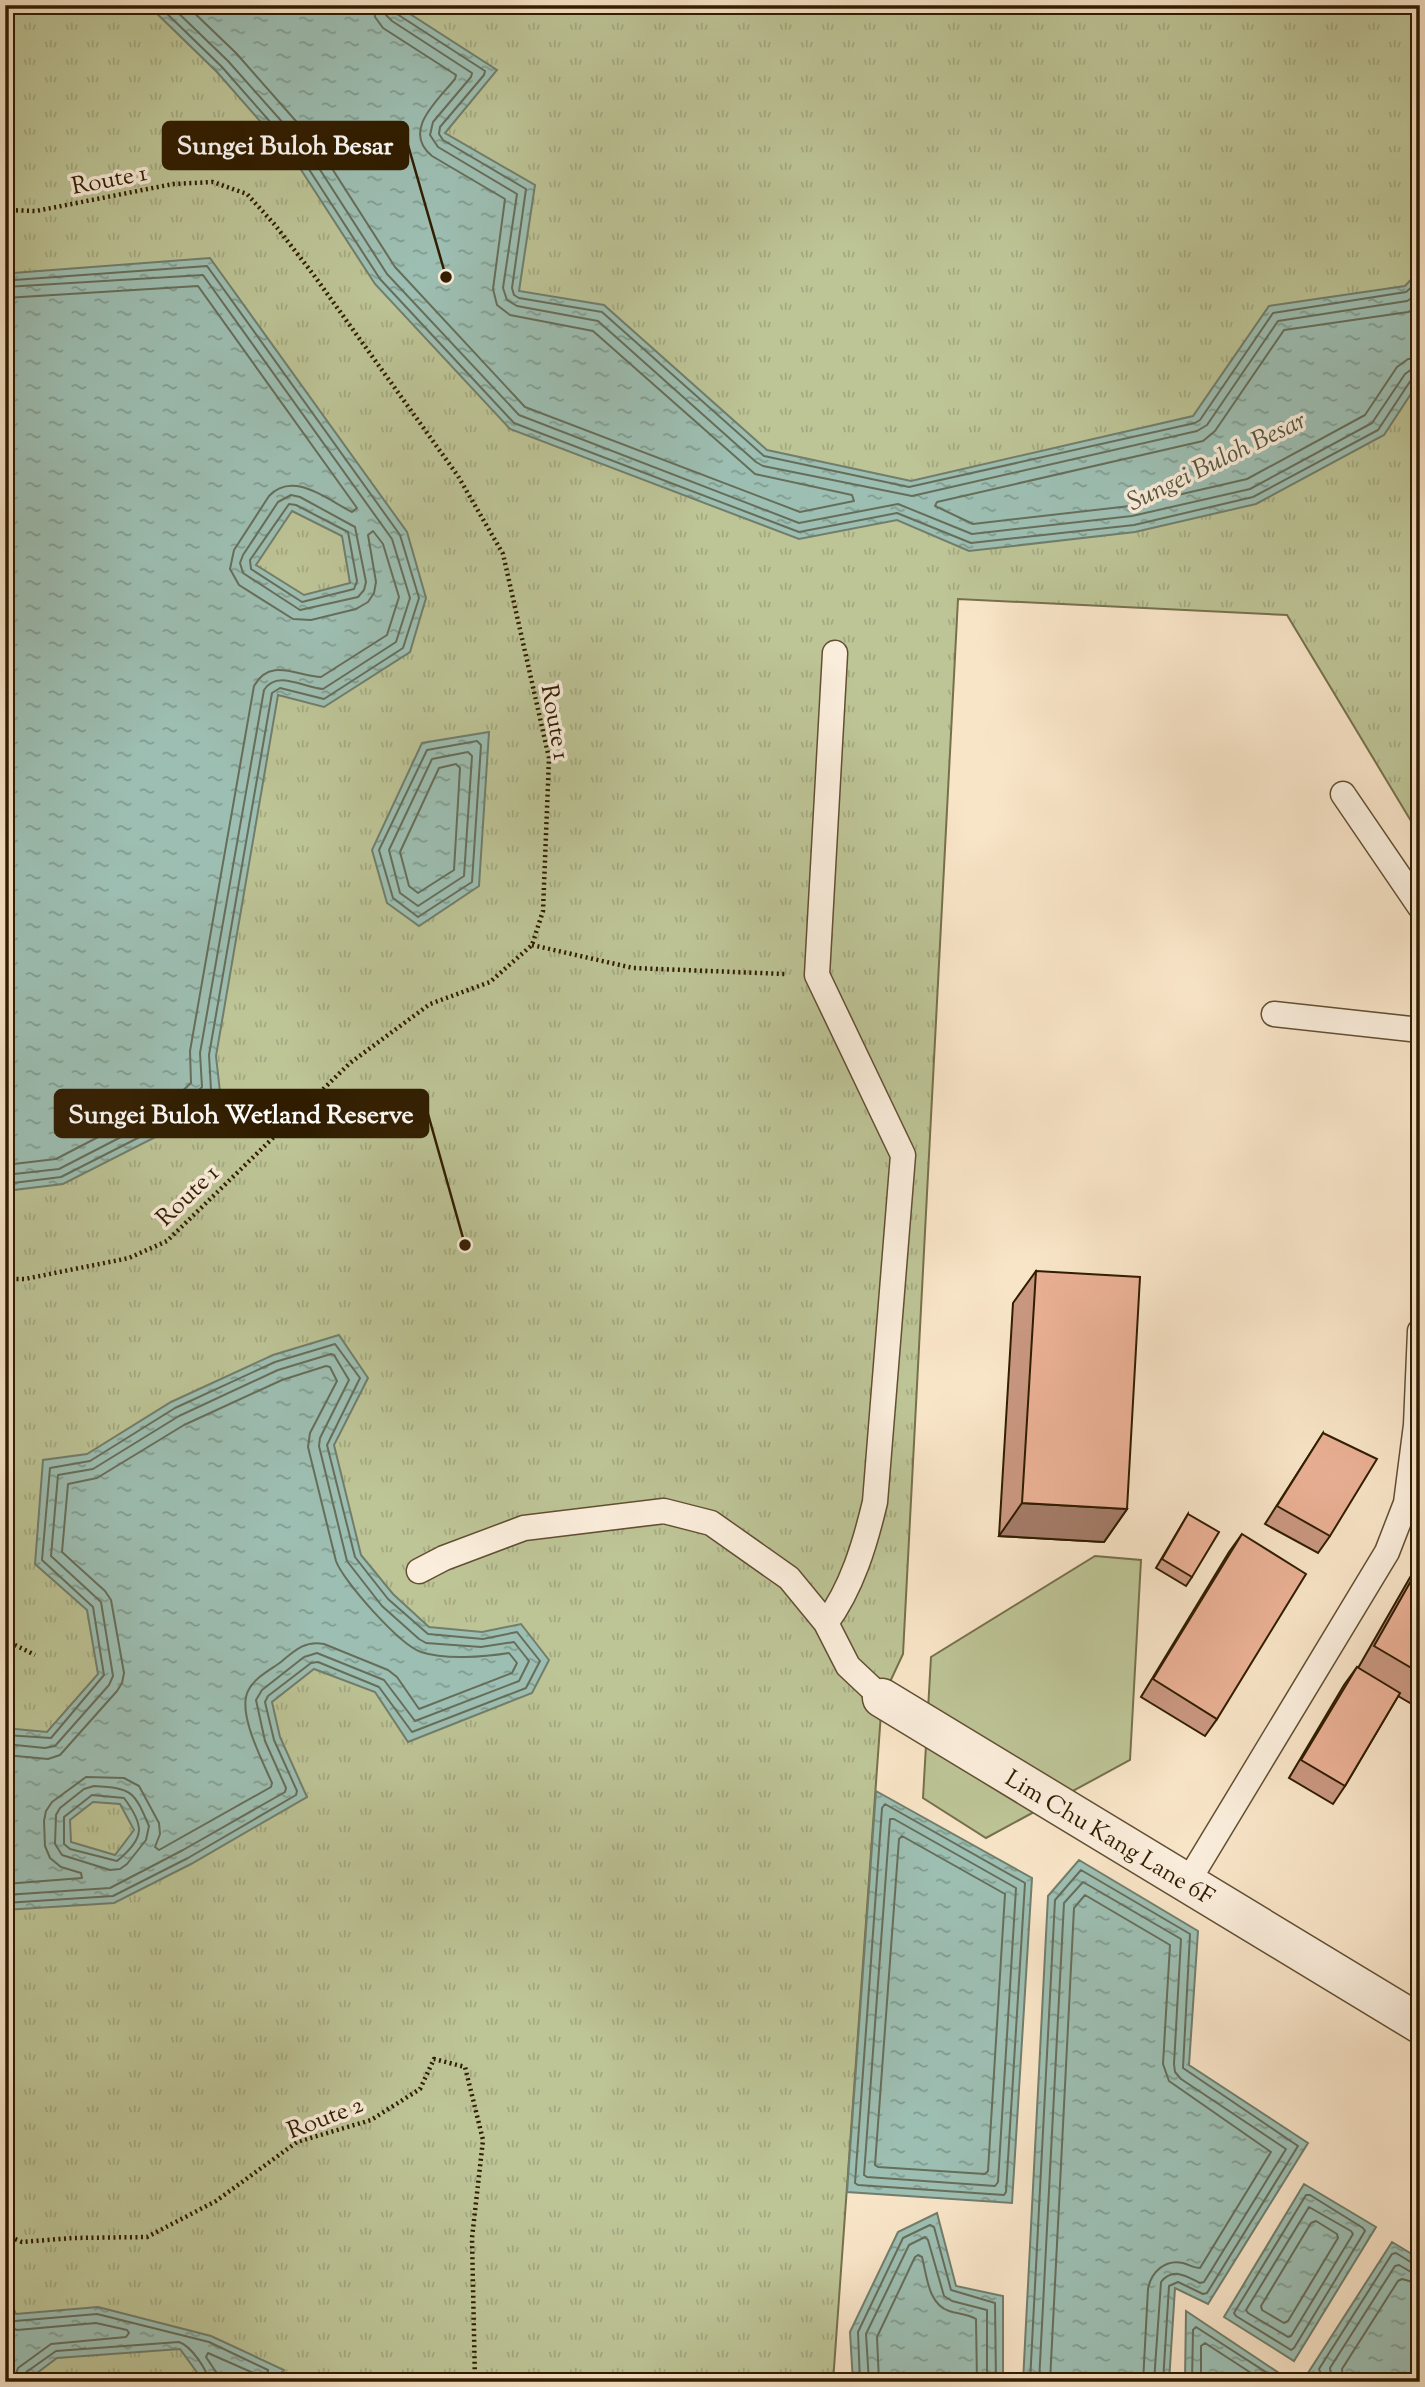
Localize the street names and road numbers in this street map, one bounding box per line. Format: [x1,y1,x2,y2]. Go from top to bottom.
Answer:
street label: Route 1 [69,157,150,205]
street label: Route 1 [531,682,577,763]
street label: Route 1 [149,1158,228,1235]
street label: Lim Chu Kang Lane 6F [998,1763,1220,1915]
street label: Route 2 [283,2089,369,2149]

